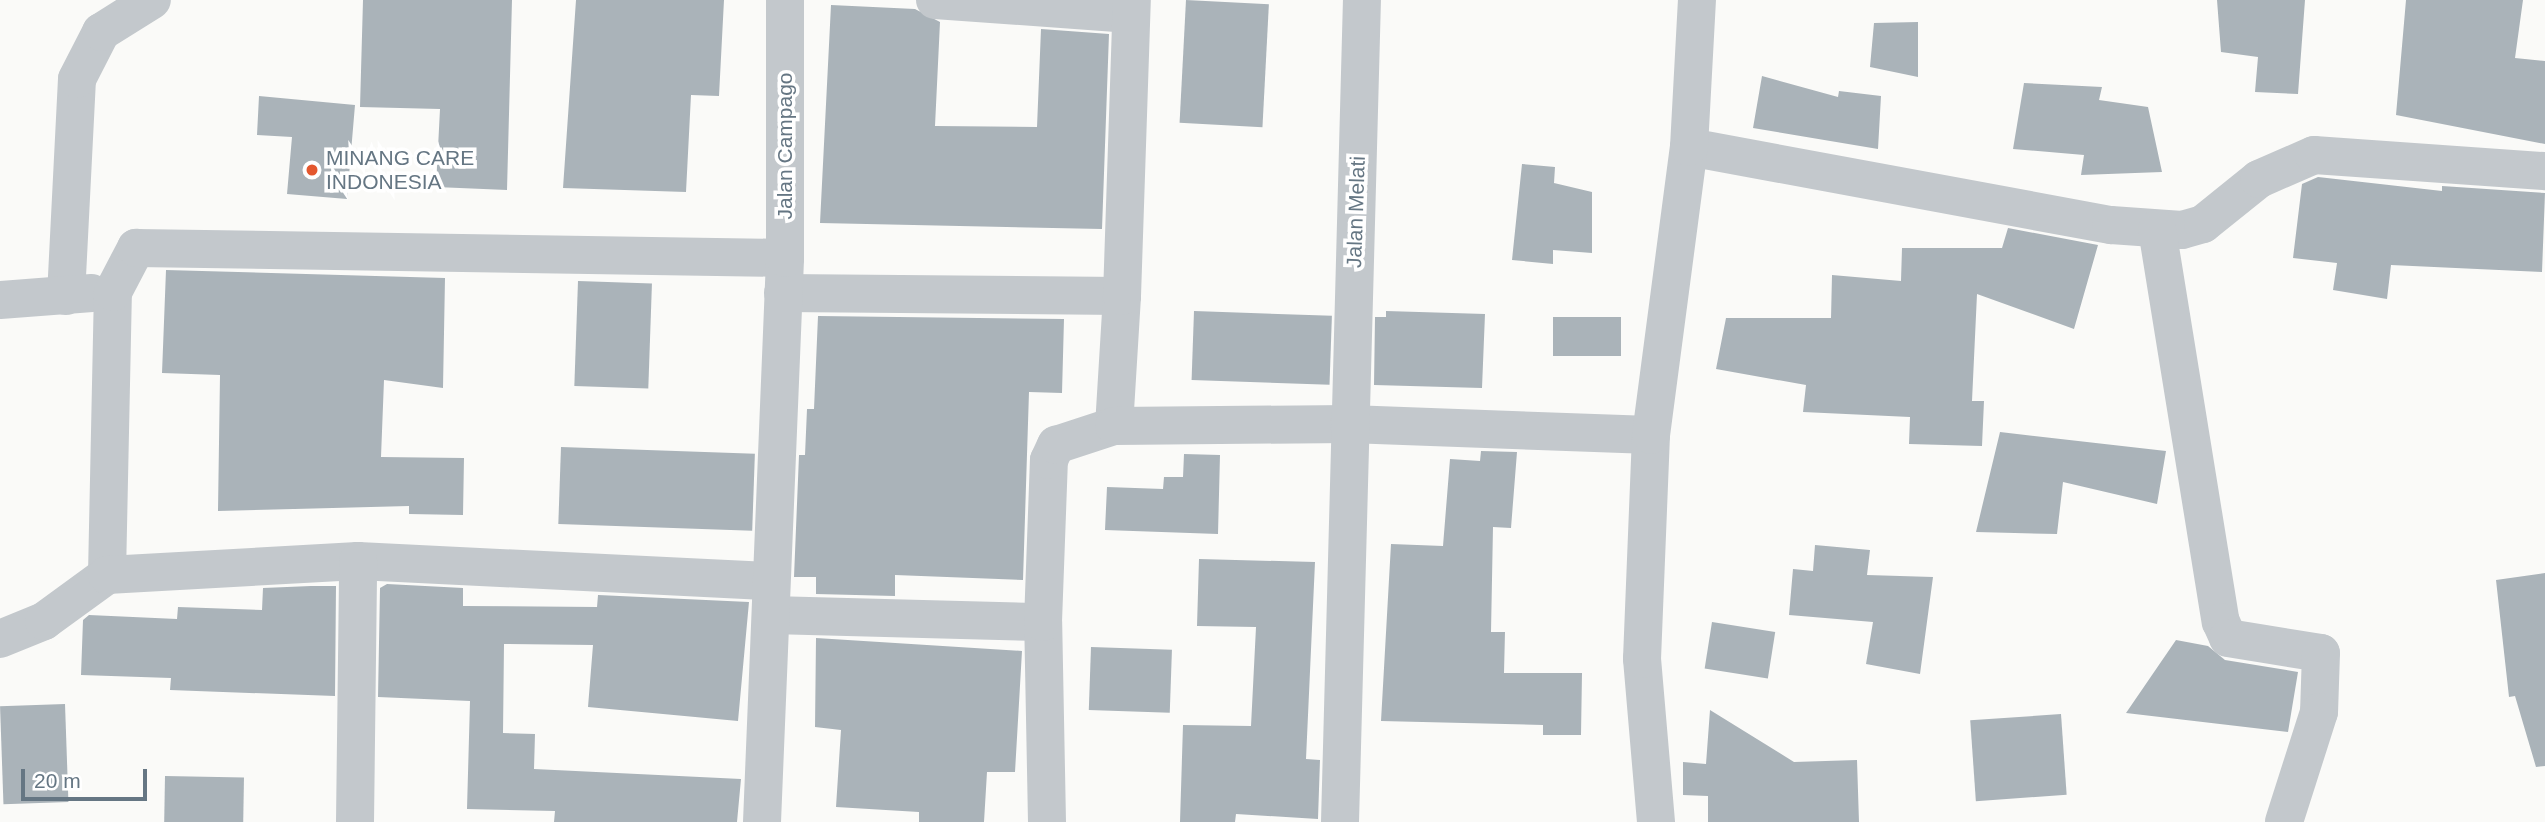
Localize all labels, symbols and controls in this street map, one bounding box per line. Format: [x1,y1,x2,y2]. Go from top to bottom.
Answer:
street label: Jalan Campago [772,72,798,220]
place label: MINANG CARE INDONESIA [326,145,474,195]
street label: Jalan Melati [1341,156,1371,268]
marker: MINANG CARE INDONESIA [304,162,320,178]
scale bar [24,756,150,800]
text: 20 m [34,769,81,792]

